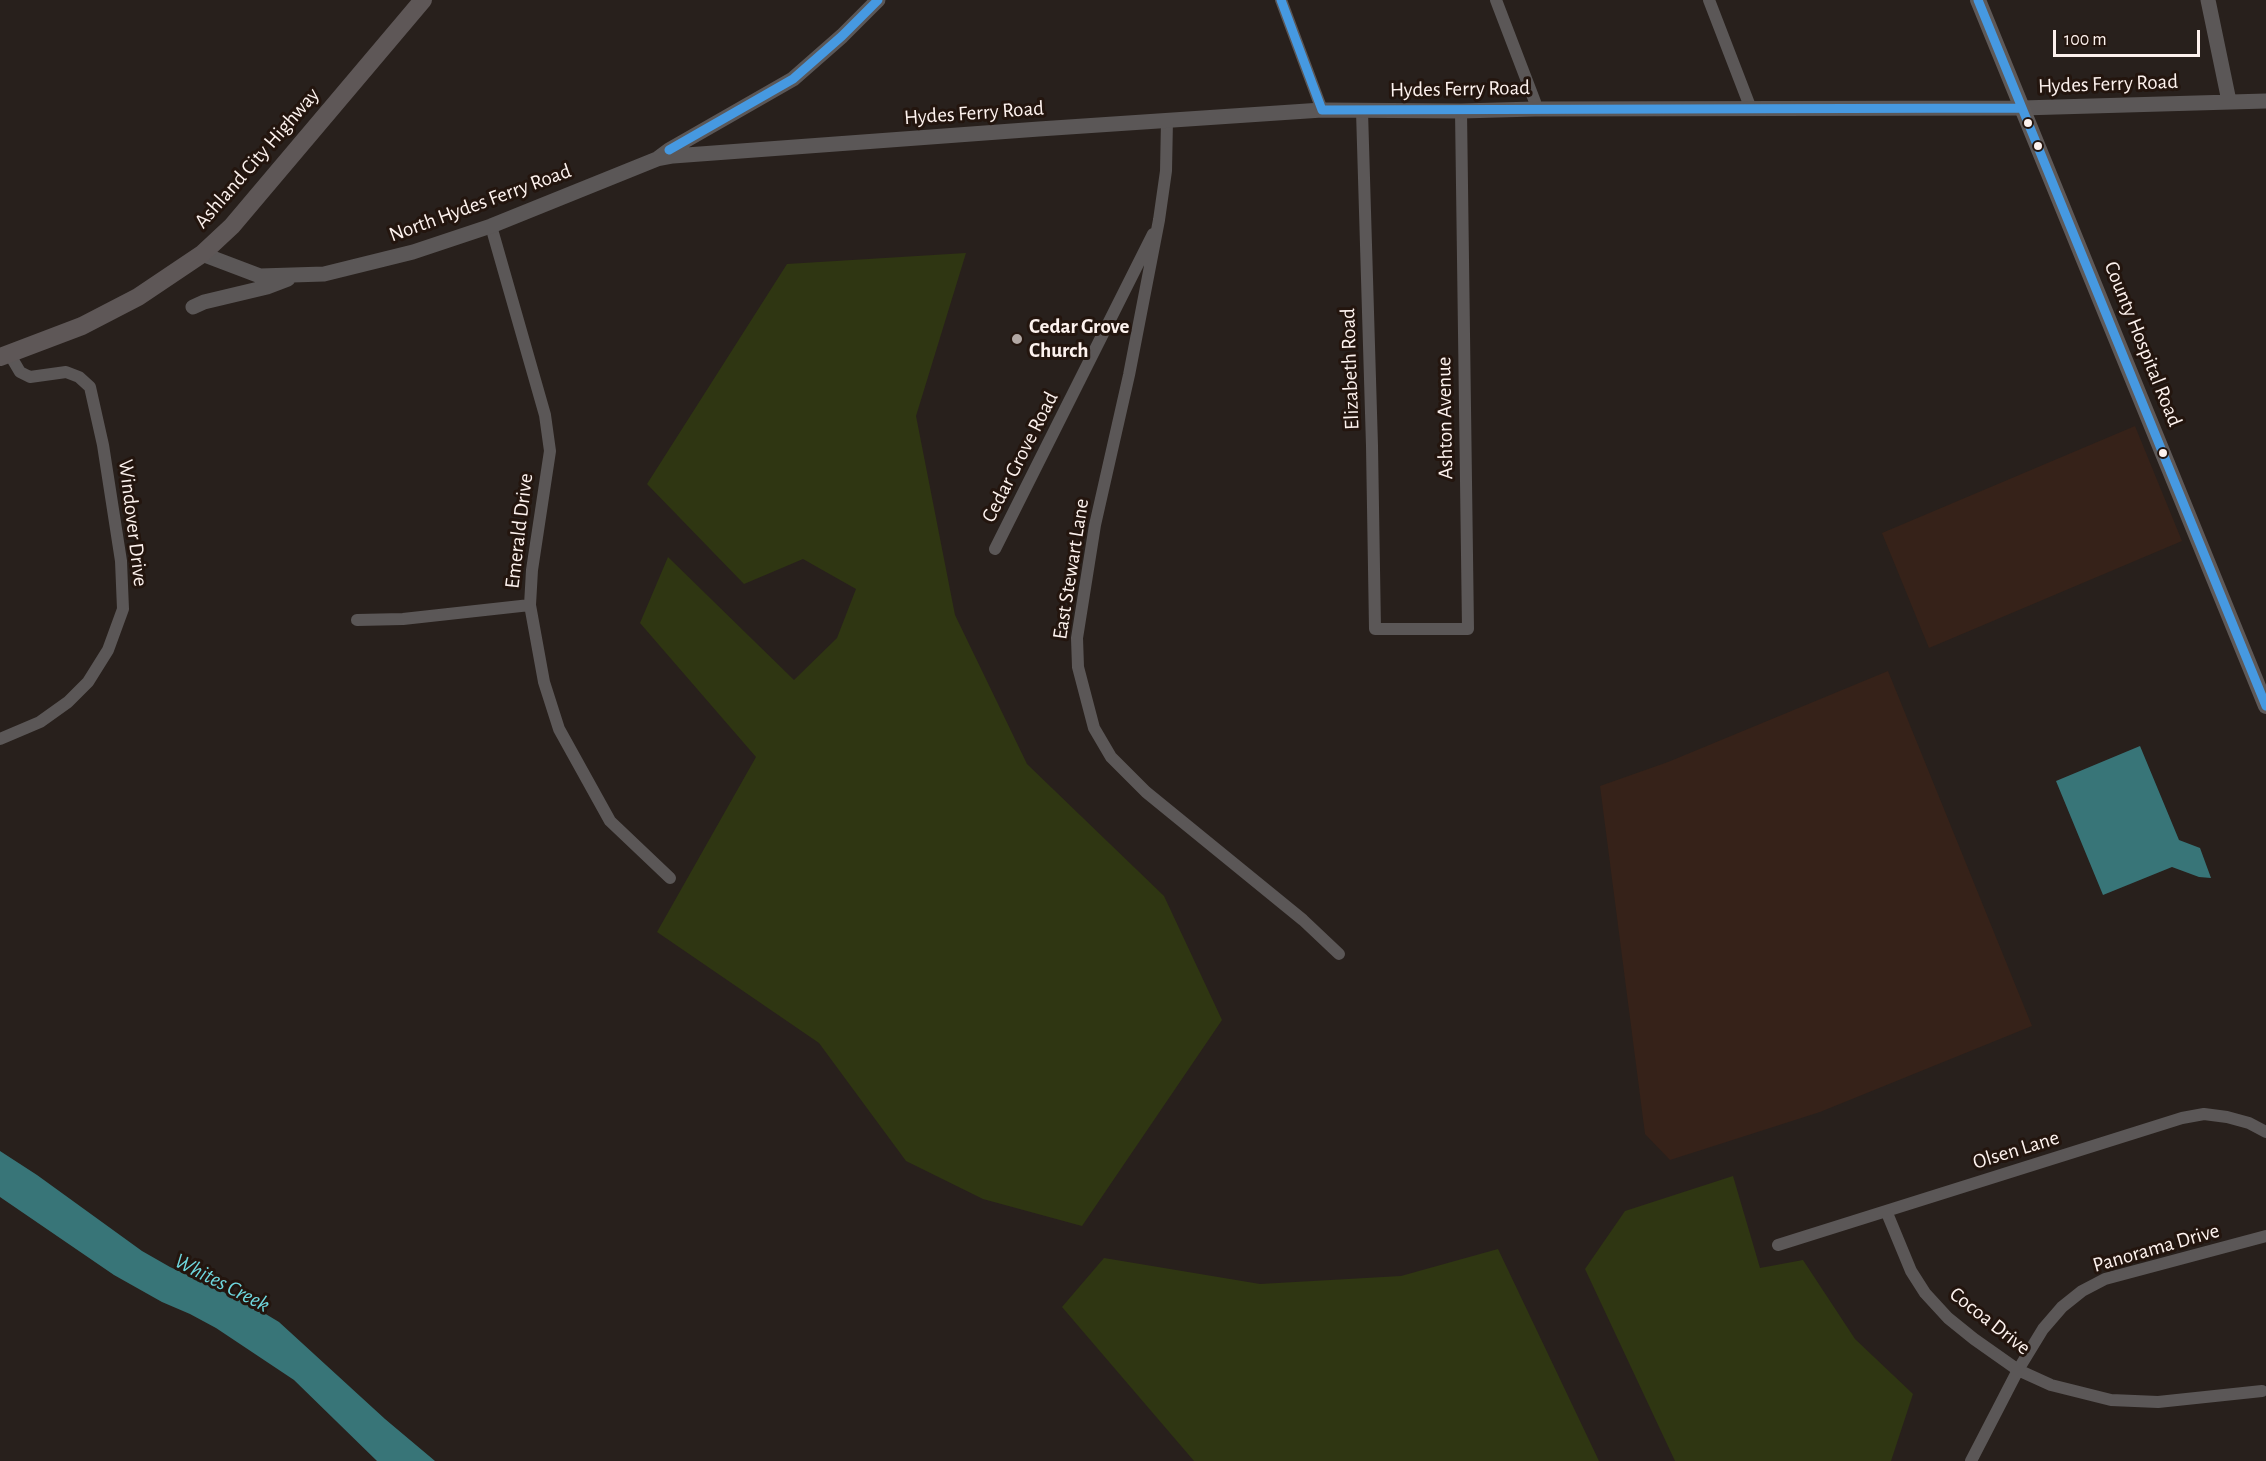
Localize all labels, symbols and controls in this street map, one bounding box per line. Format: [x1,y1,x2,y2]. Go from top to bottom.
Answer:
scale bar [2056,18,2203,56]
text: 100 m [2064,31,2107,49]
street label: Hydes Ferry Road [2037,69,2179,99]
street label: Hydes Ferry Road [1390,75,1530,103]
street label: Ashland City Highway [189,82,325,234]
street label: Hydes Ferry Road [903,96,1045,130]
unlabelled marker [2022,117,2034,129]
unlabelled marker [2032,140,2044,152]
street label: North Hydes Ferry Road [385,158,575,248]
street label: County Hospital Road [2098,258,2188,430]
street label: Elizabeth Road [1335,308,1365,430]
place label: Cedar Grove Church [1029,314,1130,364]
marker: Cedar Grove Church [1010,332,1024,346]
street label: Ashton Avenue [1431,356,1459,480]
street label: Cedar Grove Road [976,387,1064,527]
unlabelled marker [2157,447,2169,459]
street label: Windover Drive [113,458,153,588]
street label: Emerald Drive [499,472,539,590]
street label: East Stewart Lane [1047,497,1095,641]
street label: Olsen Lane [1970,1125,2062,1175]
street label: Panorama Drive [2090,1218,2222,1278]
water label: Whites Creek [170,1248,274,1318]
street label: Cocoa Drive [1944,1282,2036,1360]

